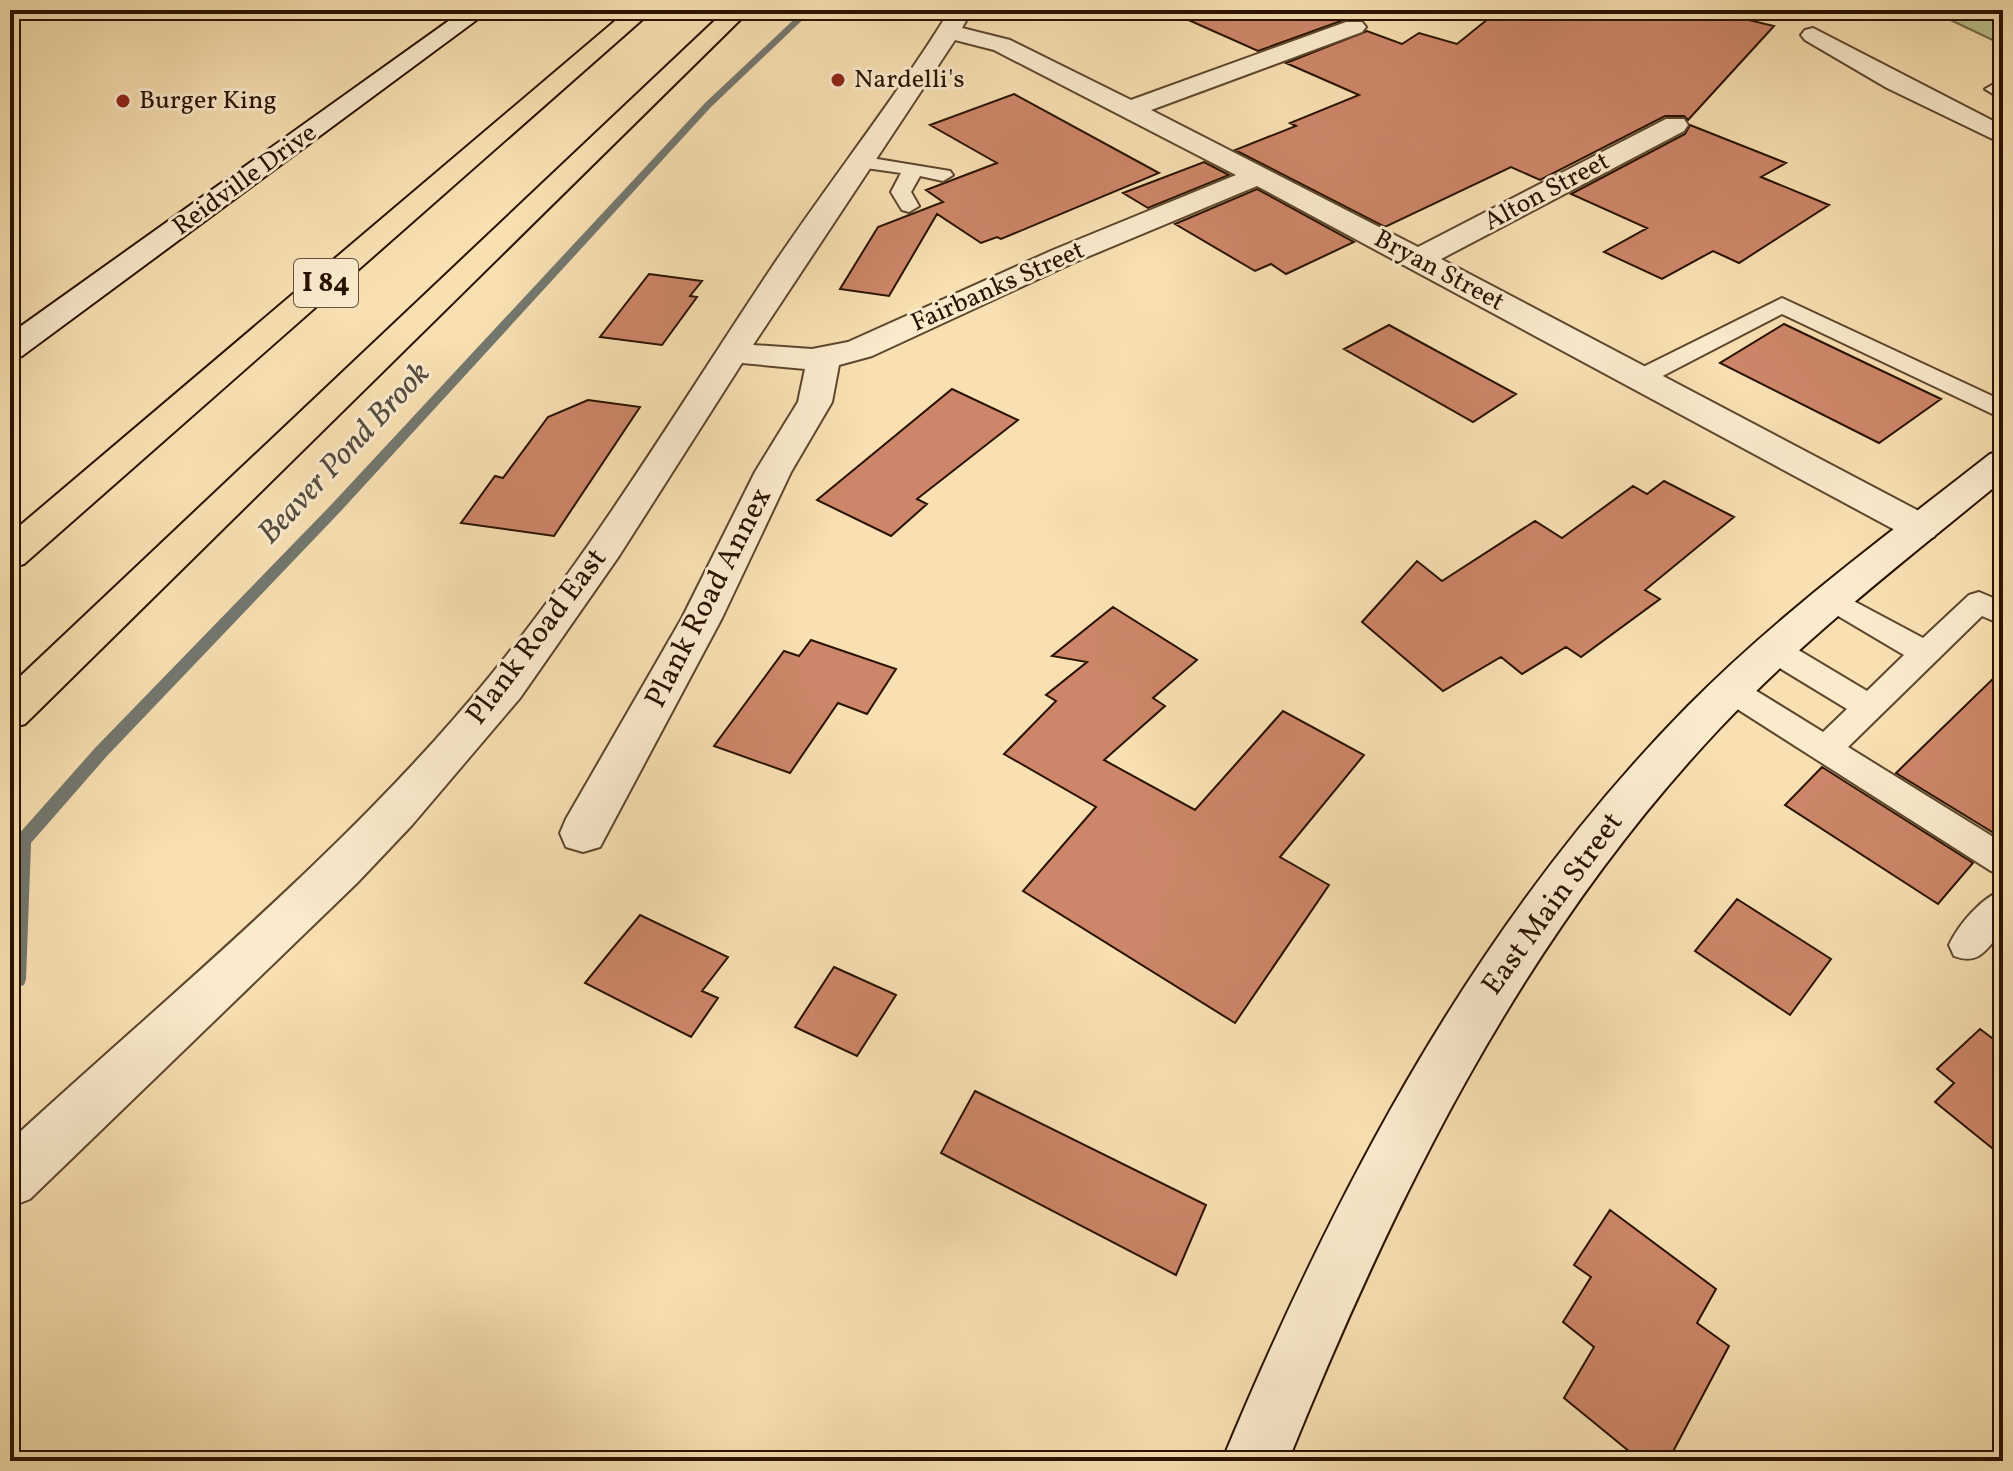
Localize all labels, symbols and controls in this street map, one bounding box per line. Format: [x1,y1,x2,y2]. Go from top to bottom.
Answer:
place label: Nardelli's [854,62,965,98]
marker: Nardelli's [829,71,847,89]
place label: Burger King [139,83,277,119]
marker: Burger King [114,92,132,110]
street label: Reidville Drive [166,115,324,245]
street label: Alton Street [1478,144,1616,240]
street label: Bryan Street [1367,222,1511,320]
street label: Fairbanks Street [906,233,1090,341]
road number: I 84 [294,259,358,307]
water label: Beaver Pond Brook [249,353,441,555]
street label: Plank Road Annex [635,481,783,715]
street label: Plank Road East [457,540,617,734]
street label: East Main Street [1472,804,1634,1004]

